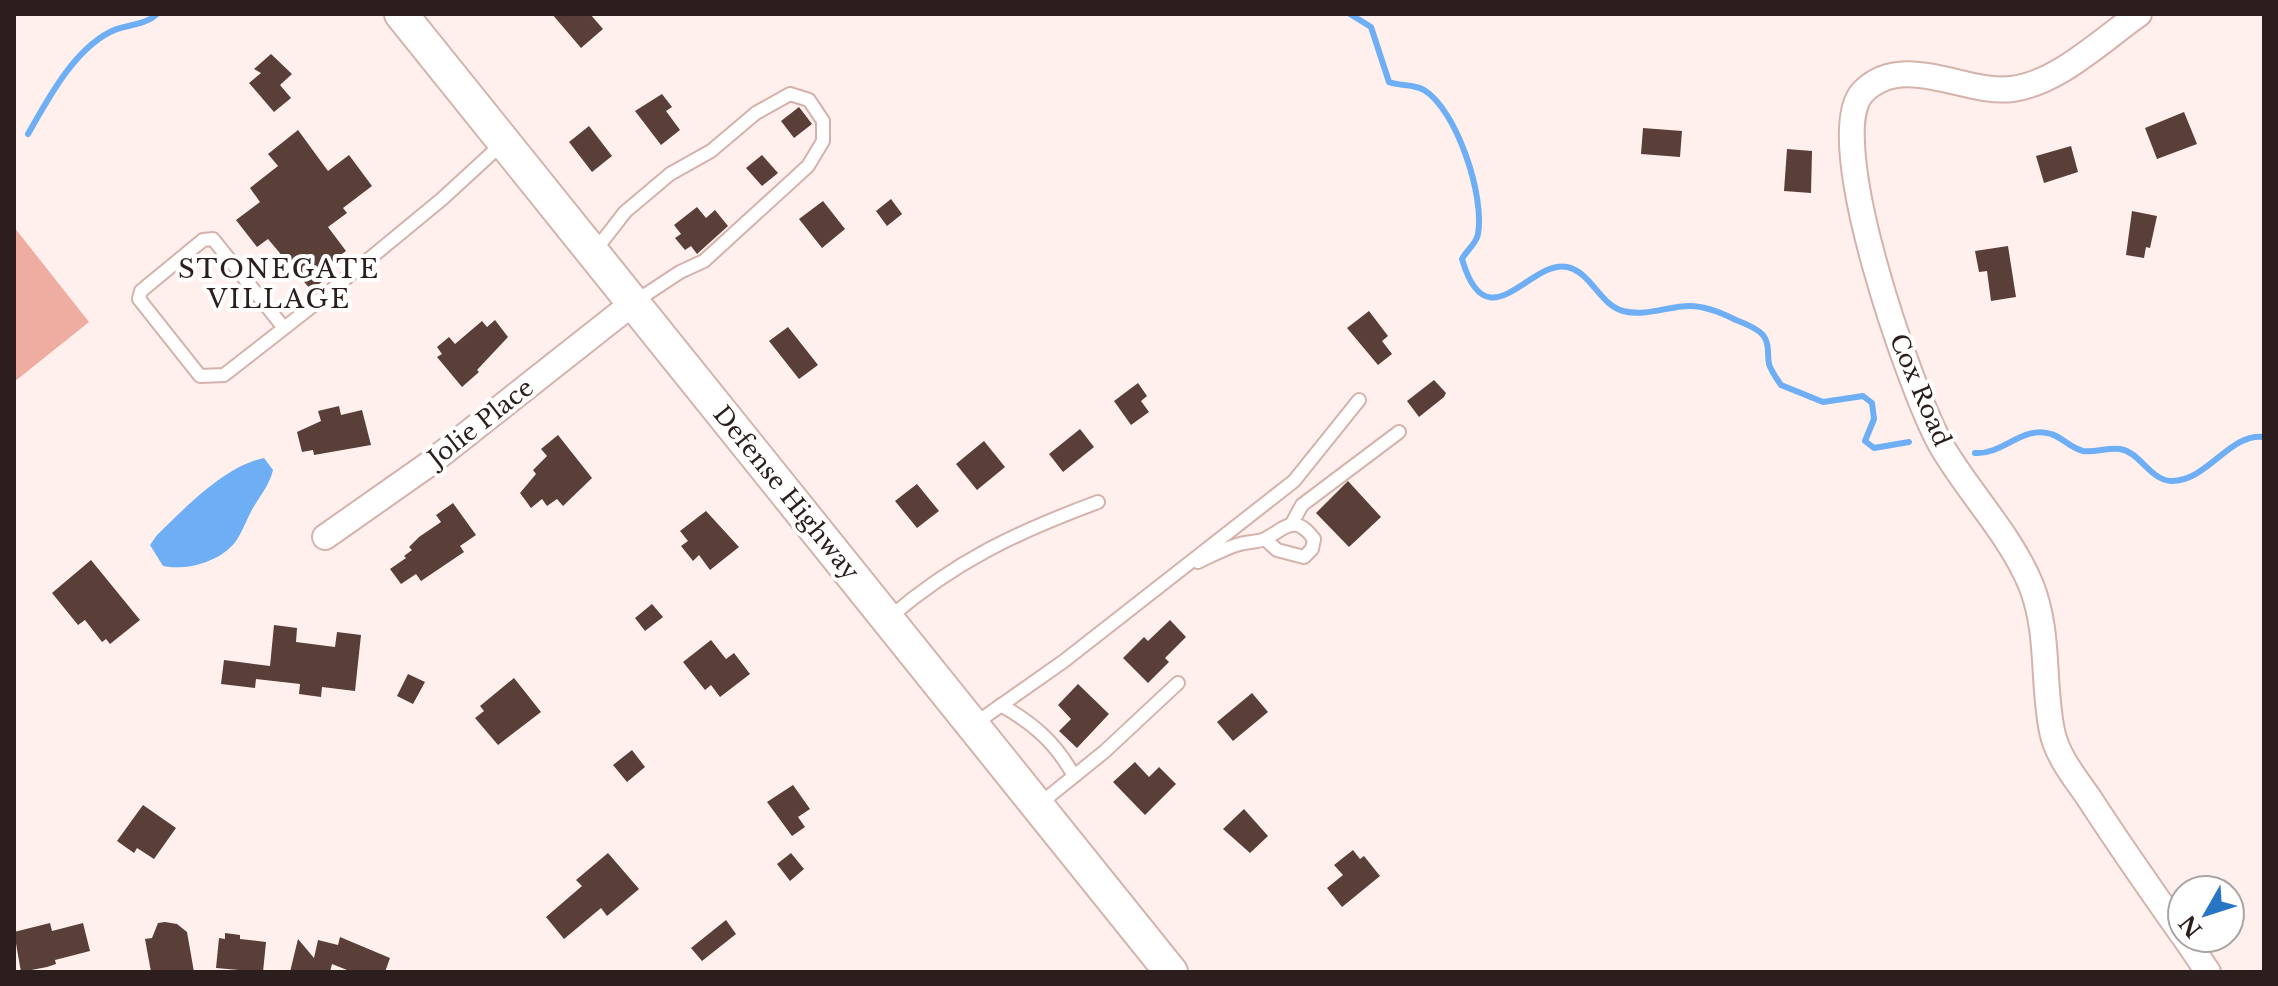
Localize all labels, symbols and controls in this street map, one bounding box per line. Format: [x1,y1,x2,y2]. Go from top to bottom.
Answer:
district label: STONEGATE VILLAGE [178,253,380,315]
street label: Cox Road [1884,329,1957,450]
street label: Jolie Place [420,373,539,474]
street label: Defense Highway [707,400,866,586]
north arrow [2166,874,2246,954]
text: N [2174,909,2208,943]

